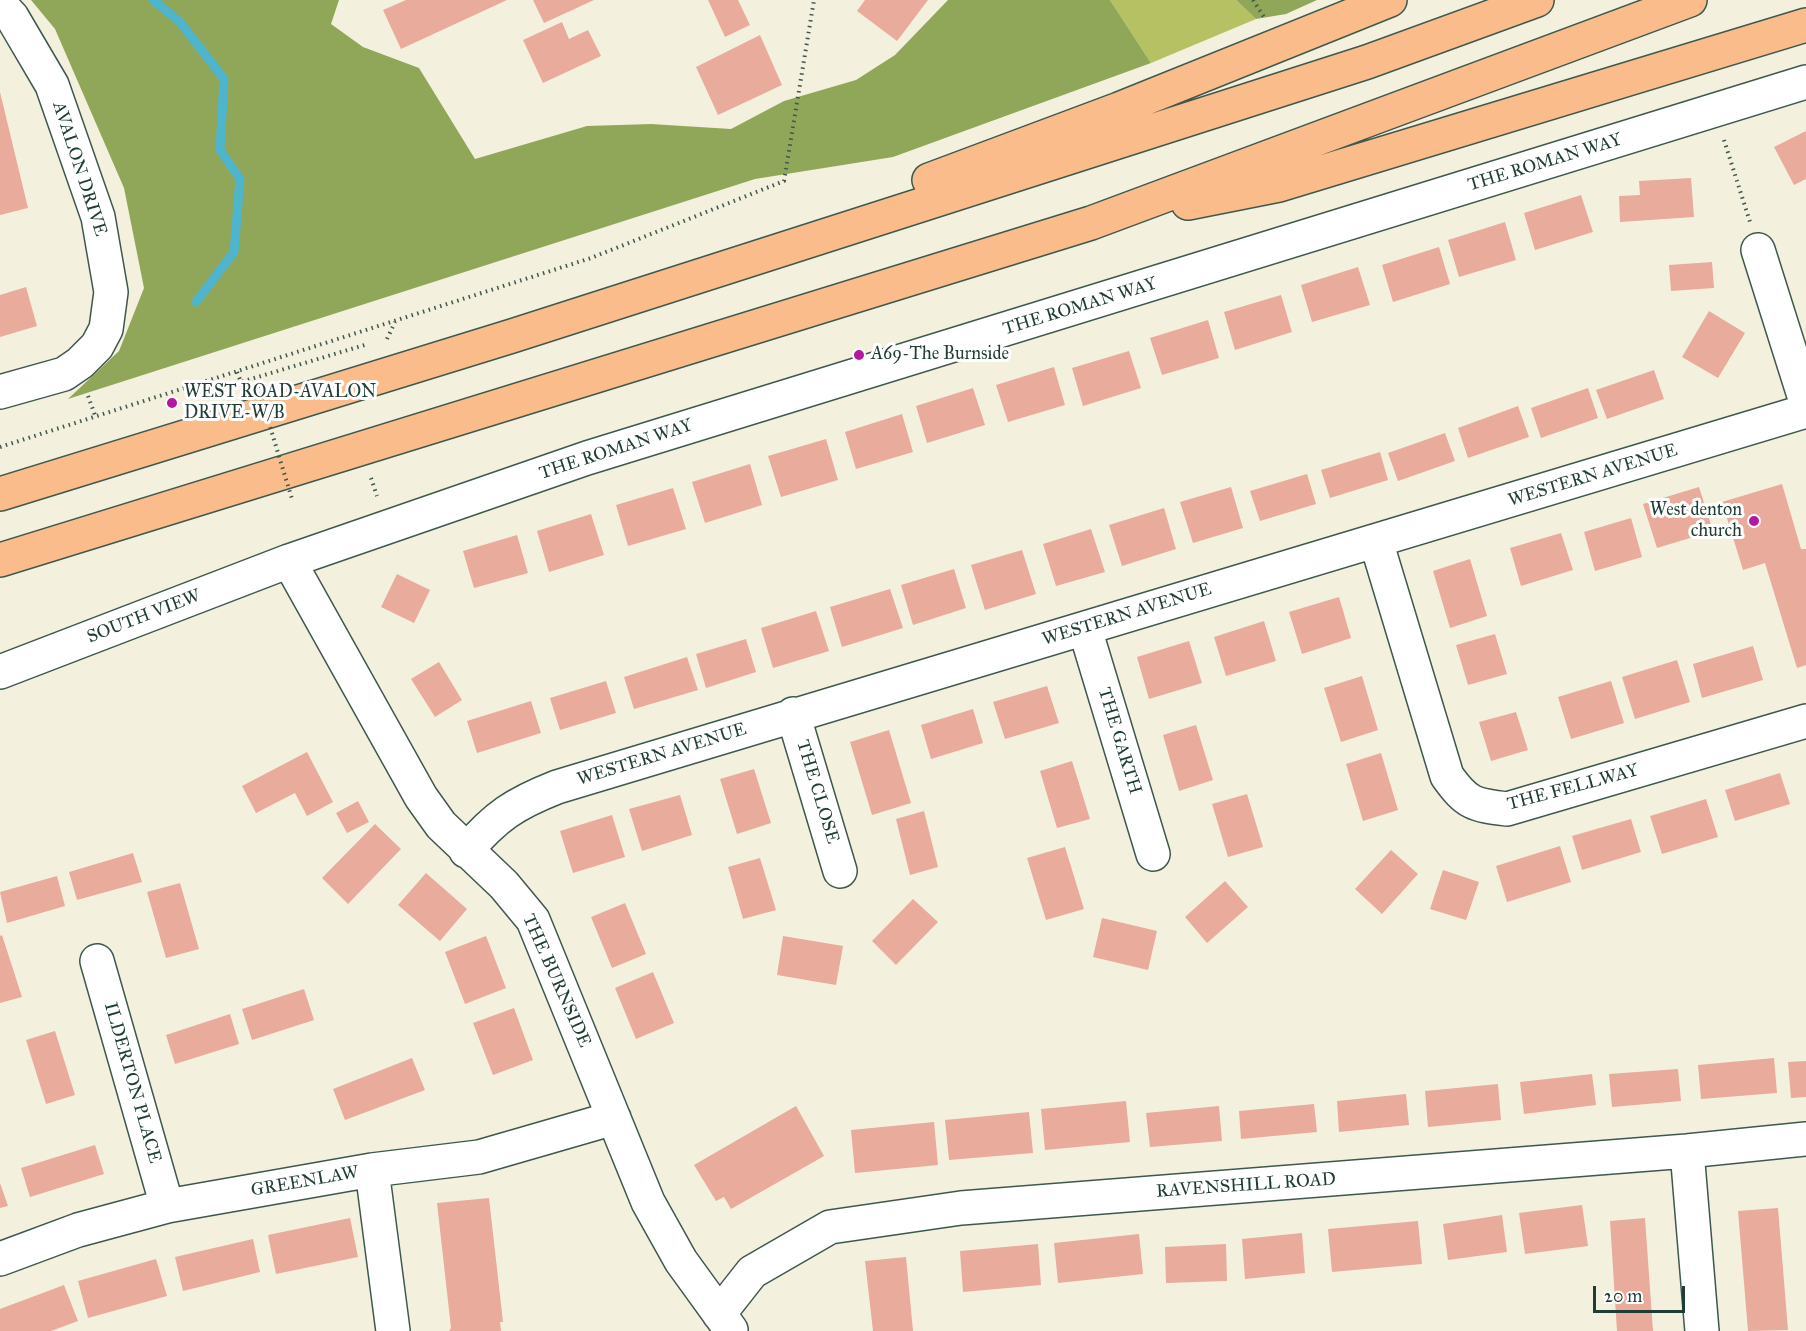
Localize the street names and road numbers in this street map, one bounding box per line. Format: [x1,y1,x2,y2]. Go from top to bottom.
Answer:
street label: AVALON DRIVE [47,99,111,239]
street label: THE ROMAN WAY [1465,129,1625,197]
street label: THE ROMAN WAY [1000,273,1160,341]
street label: THE ROMAN WAY [537,415,695,485]
street label: WESTERN AVENUE [1506,440,1680,512]
street label: WESTERN AVENUE [1040,579,1214,651]
street label: SOUTH VIEW [84,585,204,649]
street label: THE GARTH [1093,685,1145,797]
street label: WESTERN AVENUE [575,719,749,791]
street label: THE CLOSE [791,738,843,846]
street label: THE FELLWAY [1505,760,1641,816]
street label: THE BURNSIDE [517,911,595,1051]
street label: ILDERTON PLACE [99,1000,165,1166]
street label: GREENLAW [249,1162,361,1202]
street label: RAVENSHILL ROAD [1155,1169,1337,1203]

